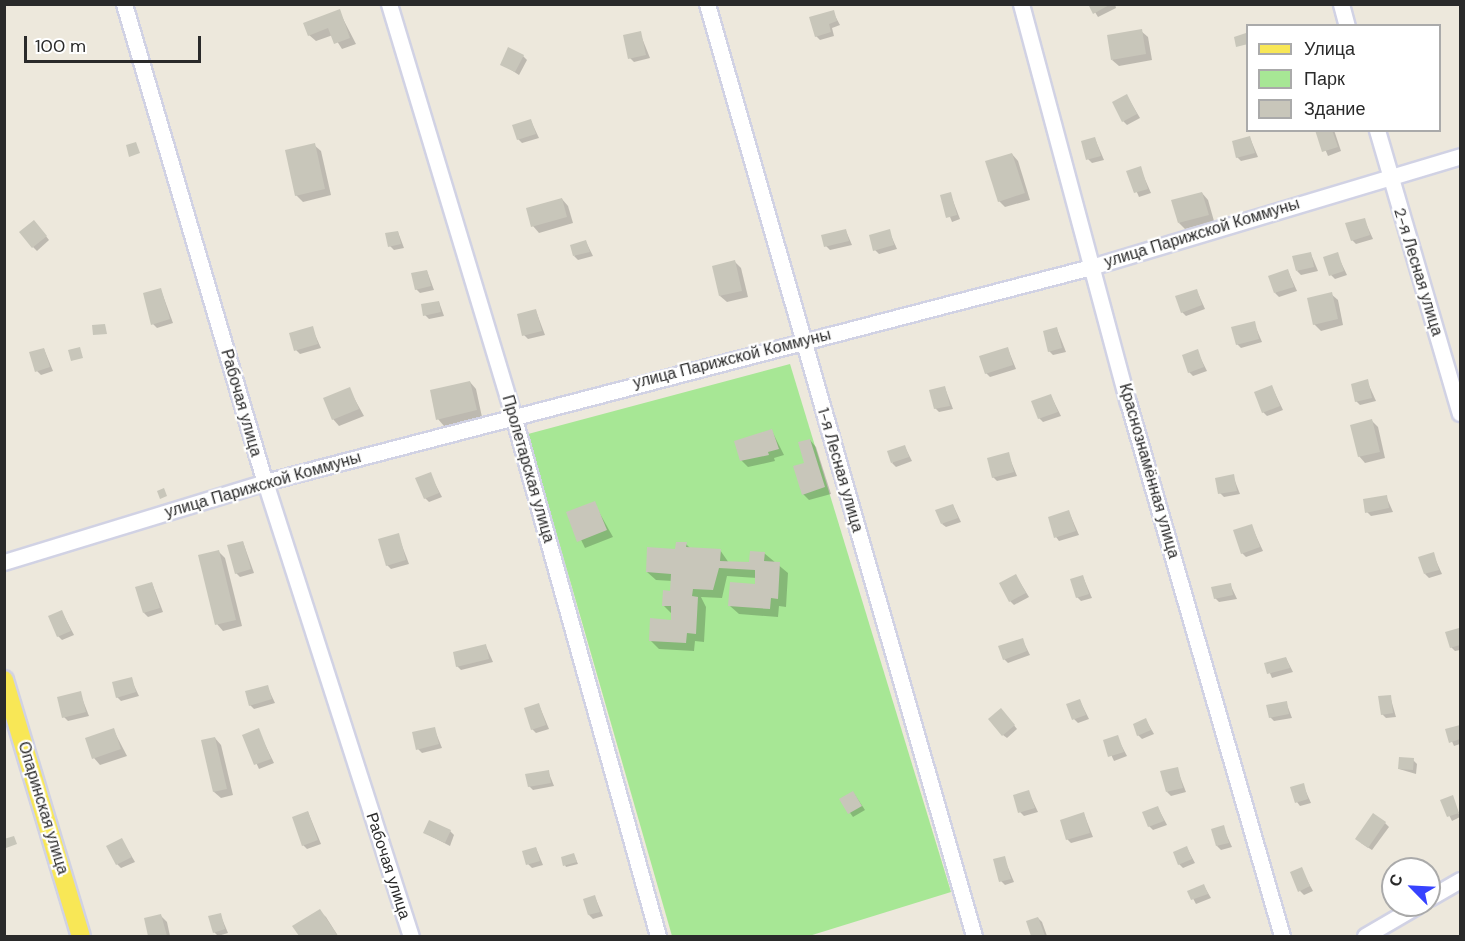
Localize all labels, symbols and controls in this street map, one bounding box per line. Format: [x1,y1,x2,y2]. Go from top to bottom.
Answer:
scale bar [27,24,204,62]
legend [1246,24,1441,132]
text: 100 m [35,34,86,58]
text: Улица [1304,37,1355,61]
text: Парк [1304,67,1345,91]
text: Здание [1304,97,1365,121]
street label: улица Парижской Коммуны [1102,194,1302,272]
street label: 2-я Лесная улица [1389,206,1447,338]
street label: улица Парижской Коммуны [631,325,833,393]
street label: Рабочая улица [216,347,266,459]
street label: Краснознамённая улица [1115,381,1183,561]
street label: Пролетарская улица [498,393,558,545]
street label: 1-я Лесная улица [813,406,867,534]
street label: улица Парижской Коммуны [163,448,363,522]
street label: Опаринская улица [14,739,72,877]
street label: Рабочая улица [362,810,414,922]
north arrow [1381,857,1441,917]
text: С [1384,871,1408,890]

